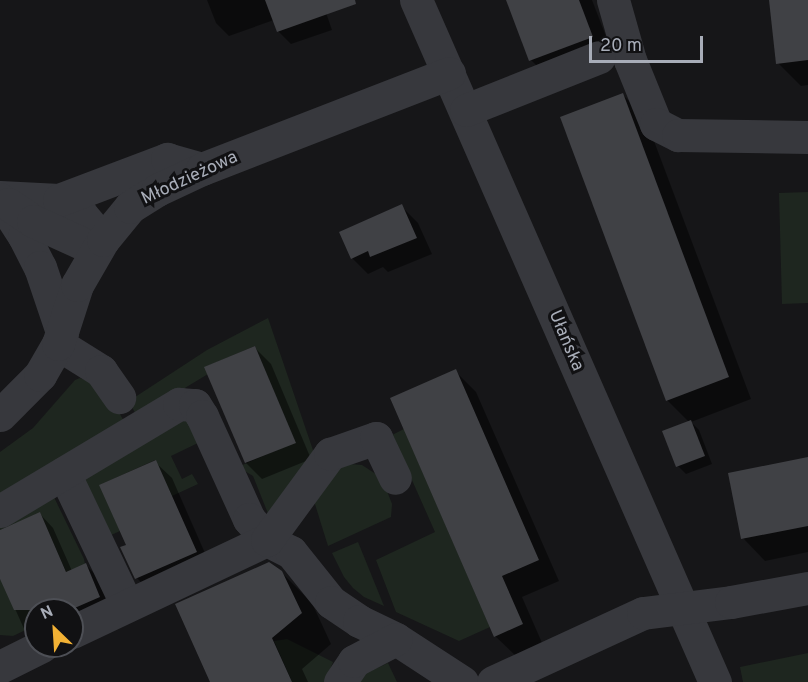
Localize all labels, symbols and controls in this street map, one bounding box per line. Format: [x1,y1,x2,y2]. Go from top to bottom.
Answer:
scale bar [592,24,706,62]
text: 20 m [600,35,642,58]
street label: Młodzieżowa [138,147,242,211]
street label: Ułańska [543,307,587,375]
north arrow [24,598,84,658]
text: N [38,602,57,625]

